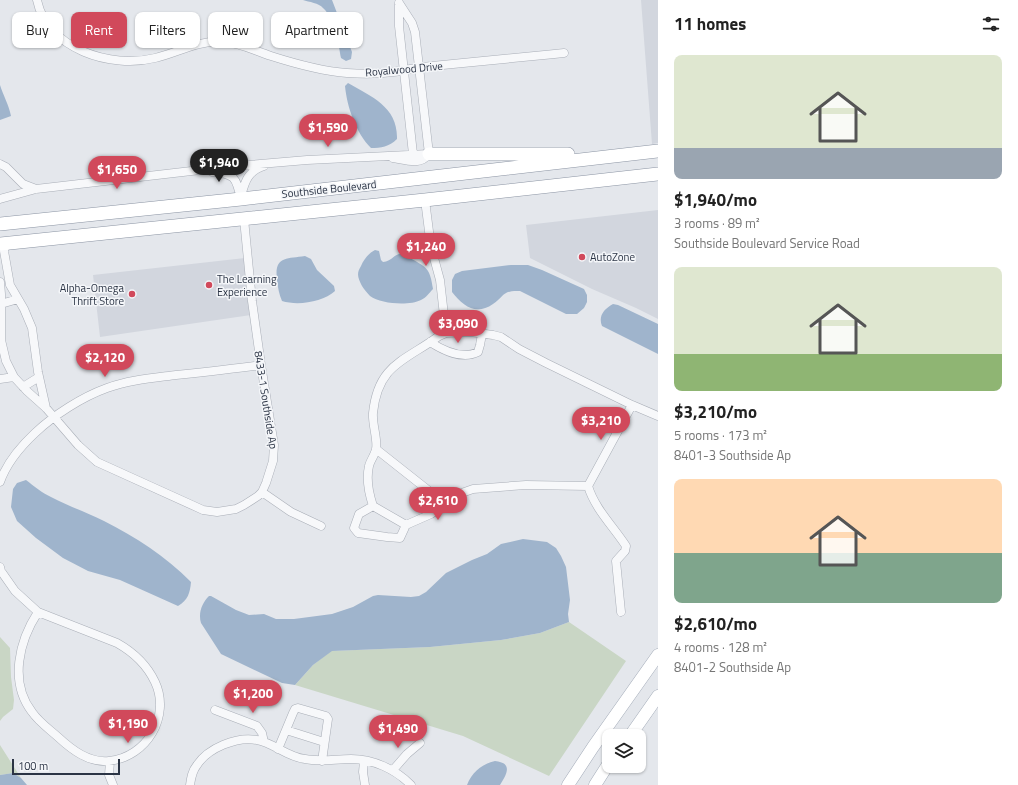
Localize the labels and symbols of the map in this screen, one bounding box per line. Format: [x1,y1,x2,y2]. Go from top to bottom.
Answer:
street label: Royalwood Drive [365,58,444,80]
pin: $1,590 [295,114,361,148]
pin: $1,940 [186,149,252,183]
pin: $1,650 [84,156,150,190]
street label: Southside Boulevard [281,176,377,202]
pin: $1,240 [393,233,459,267]
place label: AutoZone [590,249,635,265]
marker: AutoZone [577,252,587,262]
place label: The Learning Experience [217,271,277,300]
place label: Alpha-Omega Thrift Store [60,280,124,309]
marker: The Learning Experience [204,280,214,290]
marker: Alpha-Omega Thrift Store [127,289,137,299]
pin: $3,090 [425,310,491,344]
pin: $2,120 [72,344,138,378]
street label: 8433-1 Southside Ap [250,350,282,450]
pin: $3,210 [568,407,634,441]
pin: $2,610 [405,487,471,521]
pin: $1,200 [220,680,286,714]
pin: $1,190 [95,710,161,744]
pin: $1,490 [365,715,431,749]
scale bar [12,757,120,776]

